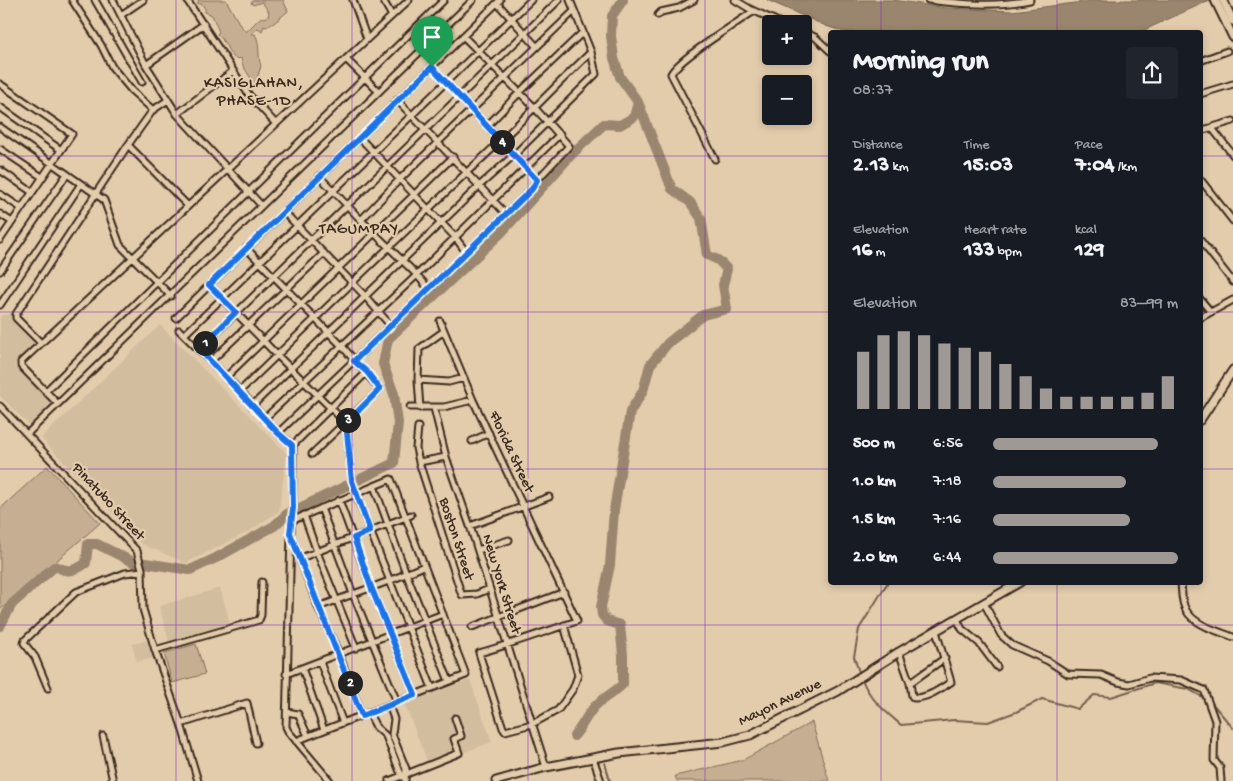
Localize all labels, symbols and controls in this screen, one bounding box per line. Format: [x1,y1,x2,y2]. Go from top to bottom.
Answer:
map controls [762,15,812,125]
button: + [762,15,812,65]
pin [411,16,453,67]
icon: arrive [418,23,446,51]
text: Morning run [853,46,988,79]
button: share [1126,47,1178,99]
district label: KASIGLAHAN, PHASE-1D [204,75,304,112]
button: − [762,75,812,125]
text: 08:37 [853,82,893,101]
pin: 4 [490,130,514,154]
text: 4 [499,134,506,151]
text: Distance [853,137,902,154]
text: Time [964,137,990,154]
text: Pace [1075,137,1102,154]
text: 2.13 [853,154,889,179]
text: 15:03 [964,154,1013,179]
text: 7:04 [1075,154,1114,179]
text: km [889,159,909,176]
text: /km [1114,159,1137,176]
district label: TAGUMPAY [318,221,399,240]
text: Elevation [853,222,909,239]
text: Heart rate [964,222,1027,239]
text: kcal [1075,222,1097,239]
text: 16 [853,239,872,264]
text: 133 [964,239,994,264]
text: 129 [1075,239,1104,264]
text: m [872,244,885,261]
text: bpm [994,244,1022,261]
text: Elevation [853,295,917,314]
text: 83–99 m [1120,295,1178,314]
pin: 1 [192,330,218,356]
text: 1 [203,335,208,352]
street label: Florida Street [484,407,539,497]
pin: 3 [336,408,360,432]
text: 3 [345,412,352,429]
text: 500 m [853,435,895,454]
text: 6:56 [933,435,963,454]
street label: Pinatubo Street [67,459,150,546]
text: 1.0 km [853,473,896,492]
text: 7:18 [933,473,962,492]
street label: Boston Street [434,495,478,584]
text: 1.5 km [853,511,895,530]
text: 7:16 [933,511,961,530]
street label: New York Street [477,532,525,638]
text: 2.0 km [853,549,897,568]
text: 6:44 [933,549,961,568]
pin: 2 [338,670,362,696]
text: 2 [347,675,354,692]
street label: Mayon Avenue [736,675,824,731]

